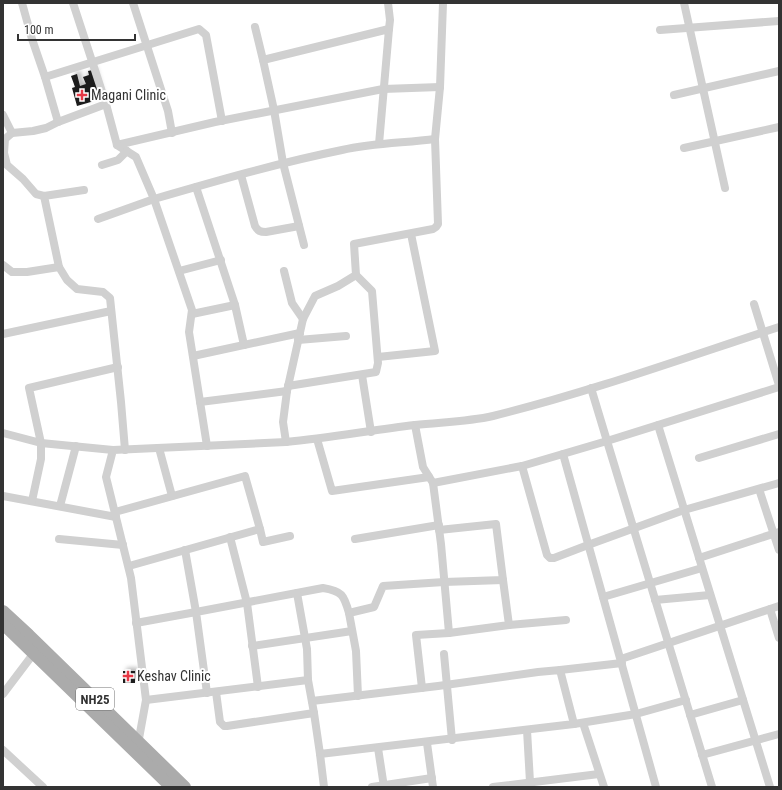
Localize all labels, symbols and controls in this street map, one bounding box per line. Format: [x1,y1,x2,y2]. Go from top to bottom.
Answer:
scale bar [18,16,135,42]
text: 100 m [24,23,54,37]
place label: Magani Clinic [91,87,166,103]
marker: Magani Clinic [76,89,88,101]
place label: Keshav Clinic [137,668,211,684]
marker: Keshav Clinic [122,670,134,682]
road number: NH25 [76,688,114,710]

